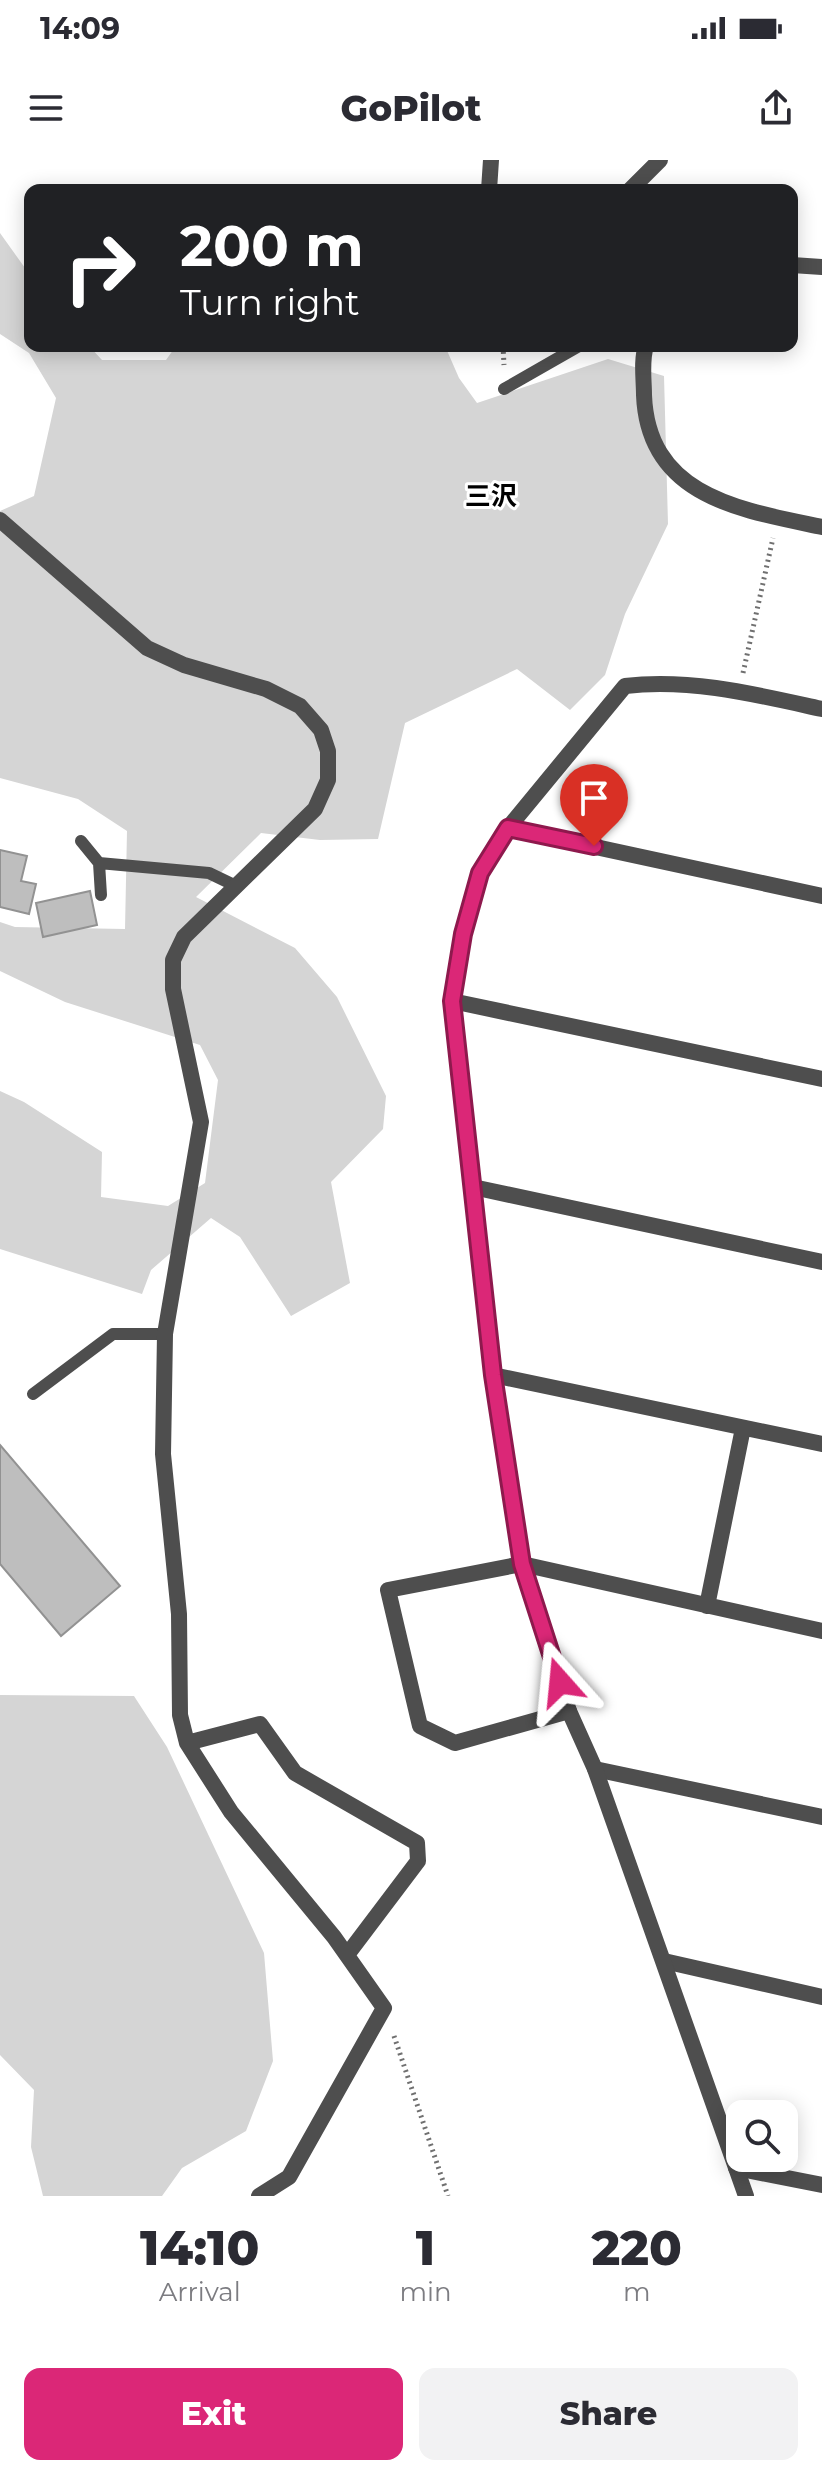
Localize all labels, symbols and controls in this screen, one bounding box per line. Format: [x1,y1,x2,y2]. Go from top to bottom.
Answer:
text: 14:09 [40,10,120,47]
icon: menu [24,86,68,130]
text: GoPilot [341,86,481,130]
icon: share [754,86,798,130]
text: 200 m [180,212,364,280]
icon: right [48,216,152,320]
text: Turn right [180,280,360,324]
district label: 三沢 [465,480,517,512]
pin [560,764,628,846]
icon: arrive [572,776,616,820]
position arrow [518,1640,602,1724]
map controls [726,2100,798,2172]
button: search [726,2100,798,2172]
text: 14:10 [140,2219,259,2277]
text: 1 [416,2219,435,2277]
text: 220 [592,2219,682,2277]
text: Arrival [159,2276,241,2308]
text: min [399,2276,452,2308]
text: m [623,2276,651,2308]
button: Exit [24,2368,403,2460]
button: Share [419,2368,798,2460]

